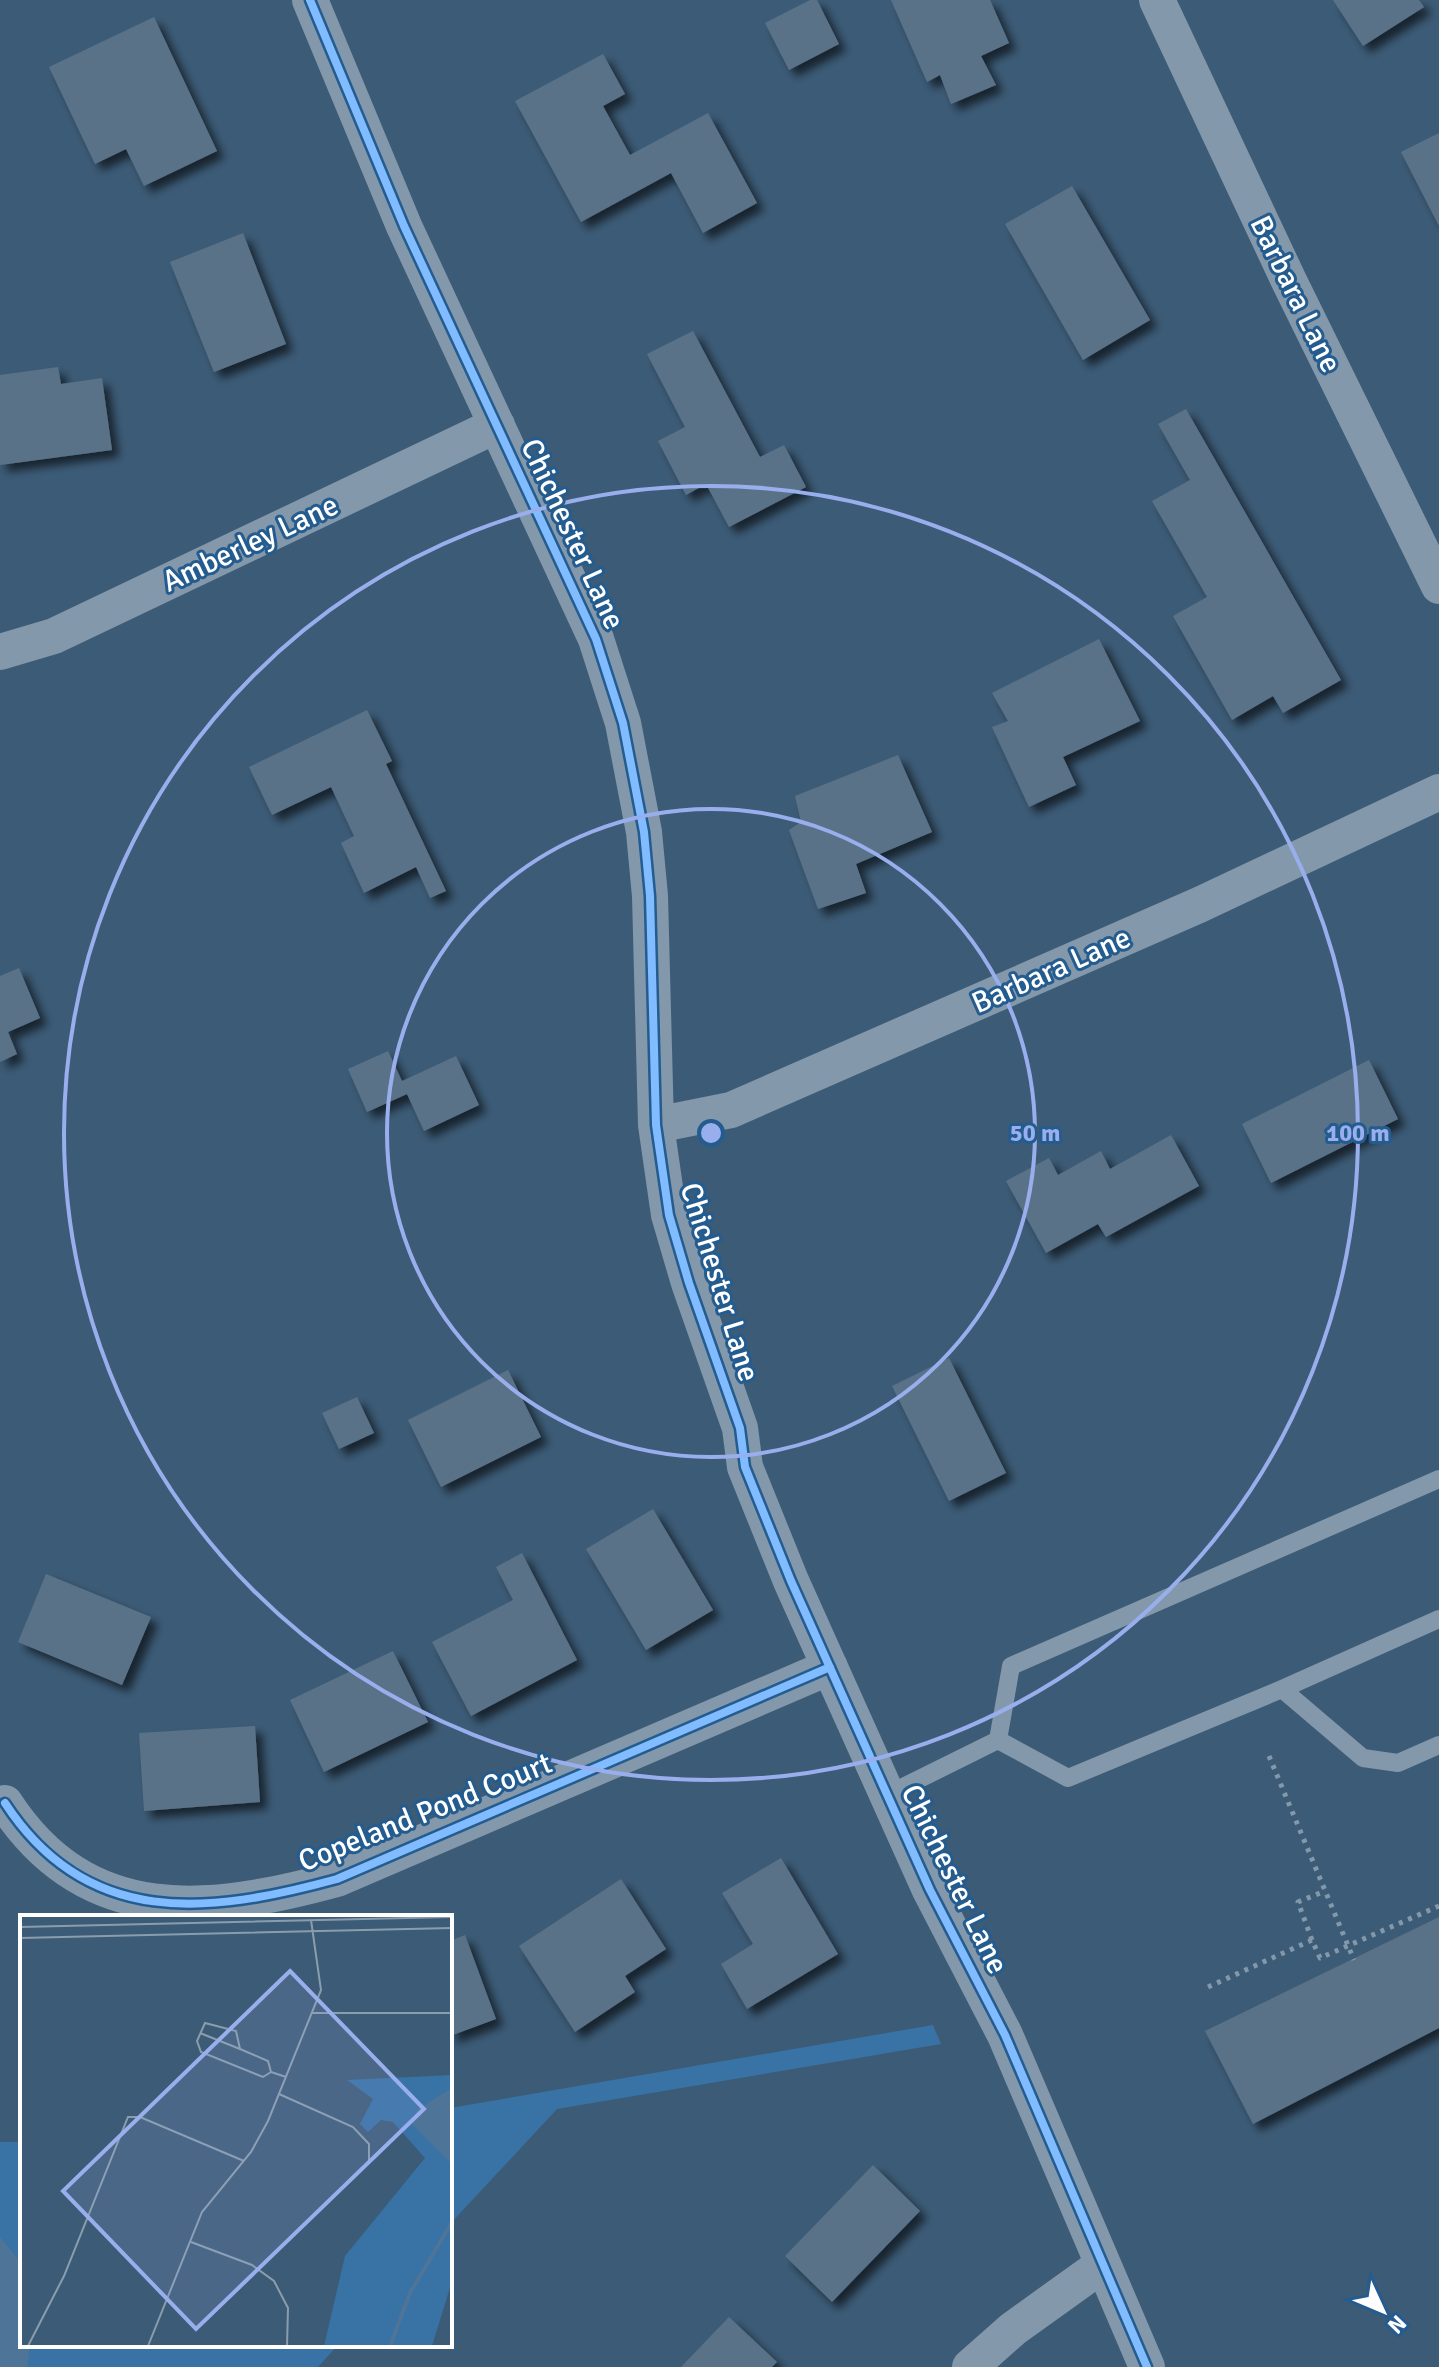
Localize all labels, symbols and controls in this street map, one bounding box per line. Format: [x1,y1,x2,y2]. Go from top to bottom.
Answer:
street label: Barbara Lane [1242,210,1349,379]
street label: Chichester Lane [512,433,633,635]
street label: Amberley Lane [156,487,344,600]
street label: Barbara Lane [966,919,1136,1022]
text: 50 m [1010,1118,1060,1148]
text: 100 m [1326,1118,1390,1148]
centre of rings [697,1119,725,1147]
street label: Chichester Lane [672,1178,767,1386]
street label: Copeland Pond Court [293,1745,557,1880]
street label: Chichester Lane [893,1779,1016,1980]
inset map [20,1915,452,2347]
north arrow [1343,2271,1423,2351]
text: N [1382,2310,1412,2339]

